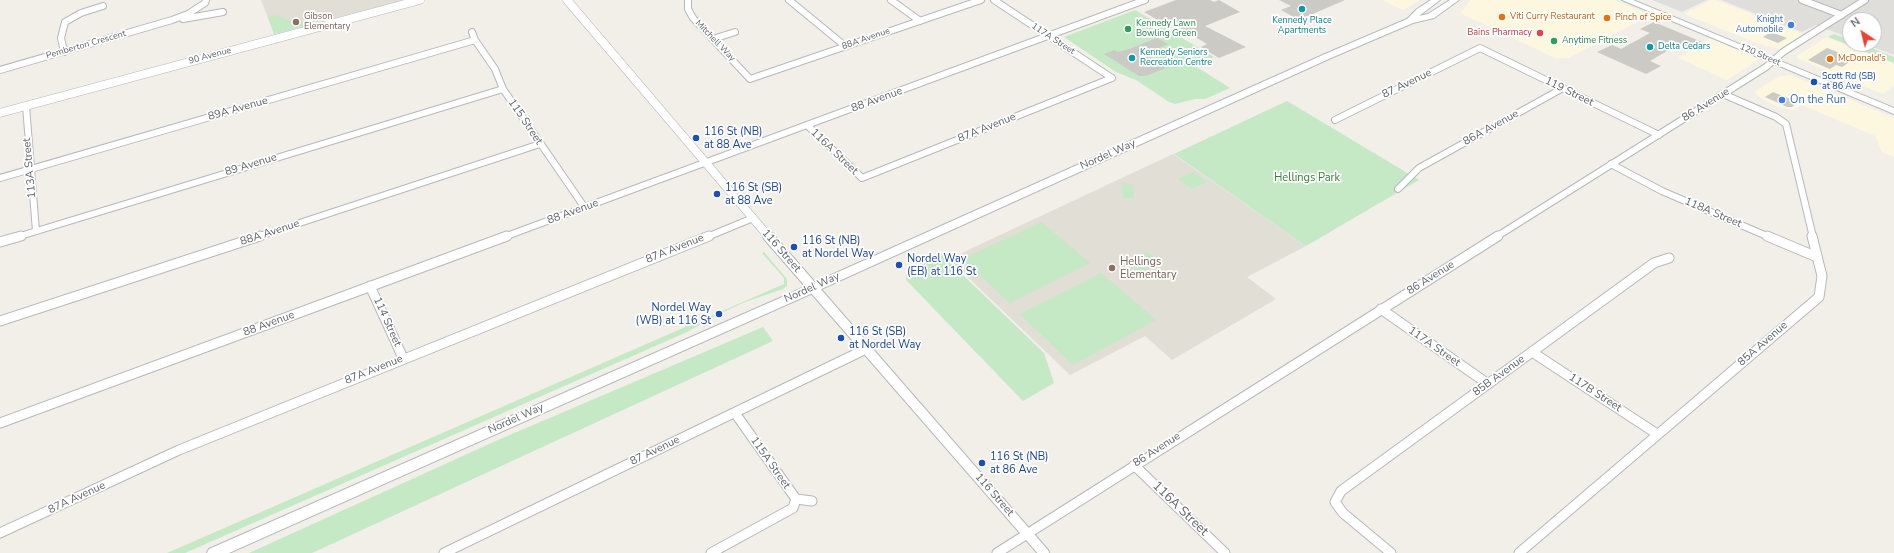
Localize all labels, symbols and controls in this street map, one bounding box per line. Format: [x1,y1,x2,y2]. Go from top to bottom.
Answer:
marker: Kennedy Place Apartments [1297,4,1307,14]
place label: Gibson Elementary [304,12,350,33]
marker: Viti Curry Restaurant [1497,12,1507,22]
place label: Viti Curry Restaurant [1510,12,1595,22]
north arrow [1842,12,1882,52]
marker: Pinch of Spice [1602,13,1612,23]
place label: Pinch of Spice [1615,13,1671,23]
text: N [1848,14,1863,31]
place label: Knight Automobile [1736,15,1783,36]
place label: Kennedy Place Apartments [1272,16,1332,37]
marker: Gibson Elementary [291,17,301,27]
street label: Mitchell Way [693,18,737,64]
place label: Kennedy Lawn Bowling Green [1136,19,1196,40]
marker: Knight Automobile [1786,20,1796,30]
street label: 117A Street [1029,21,1077,57]
marker: Kennedy Lawn Bowling Green [1123,24,1133,34]
street label: 88A Avenue [840,26,892,52]
street label: Pemberton Crescent [45,28,127,62]
place label: Bains Pharmacy [1467,28,1532,38]
marker: Bains Pharmacy [1535,28,1545,38]
marker: Anytime Fitness [1549,36,1559,46]
place label: Anytime Fitness [1562,36,1627,46]
marker: Delta Cedars [1645,42,1655,52]
place label: Delta Cedars [1658,42,1710,52]
street label: 120 Street [1738,42,1782,68]
street label: 90 Avenue [187,45,233,67]
place label: Kennedy Seniors Recreation Centre [1140,48,1212,69]
marker: Kennedy Seniors Recreation Centre [1127,53,1137,63]
marker: McDonald's [1825,54,1835,64]
place label: McDonald's [1838,54,1886,64]
street label: 87 Avenue [1380,66,1434,102]
place label: Scott Rd (SB) at 86 Ave [1822,72,1876,93]
street label: 119 Street [1542,75,1596,109]
marker: Scott Rd (SB) at 86 Ave [1809,77,1819,87]
street label: 88 Avenue [850,85,904,115]
street label: 86 Avenue [1680,85,1732,125]
place label: On the Run [1790,93,1846,107]
street label: 89A Avenue [207,94,269,124]
marker: On the Run [1777,95,1787,105]
street label: 115 Street [505,96,545,148]
street label: 86A Avenue [1461,107,1521,149]
street label: 87A Avenue [956,110,1018,146]
place label: 116 St (NB) at 88 Ave [704,125,763,151]
street label: 116A Street [808,126,860,178]
marker: 116 St (NB) at 88 Ave [691,133,701,143]
street label: 113A Street [21,137,39,199]
street label: Nordel Way [1078,137,1138,173]
street label: 89 Avenue [224,151,278,179]
park label: Hellings Park [1274,171,1340,185]
place label: 116 St (SB) at 88 Ave [725,181,782,207]
marker: 116 St (SB) at 88 Ave [712,189,722,199]
street label: 118A Street [1683,195,1743,231]
street label: 88 Avenue [546,197,600,227]
street label: 88A Avenue [239,217,301,249]
street label: 116 Street [759,227,803,275]
street label: 87A Avenue [644,231,706,267]
place label: 116 St (NB) at Nordel Way [802,234,874,260]
marker: 116 St (NB) at Nordel Way [789,242,799,252]
place label: Nordel Way (EB) at 116 St [907,252,976,278]
place label: Hellings Elementary [1120,255,1177,281]
street label: 86 Avenue [1405,258,1457,298]
marker: Nordel Way (EB) at 116 St [894,260,904,270]
marker: Hellings Elementary [1107,263,1117,273]
street label: Nordel Way [782,270,842,306]
street label: 114 Street [370,295,404,349]
place label: Nordel Way (WB) at 116 St [636,301,711,327]
street label: 88 Avenue [242,309,296,339]
marker: Nordel Way (WB) at 116 St [714,309,724,319]
street label: 85A Avenue [1735,319,1791,369]
street label: 117A Street [1405,324,1463,370]
place label: 116 St (SB) at Nordel Way [849,325,921,351]
marker: 116 St (SB) at Nordel Way [836,333,846,343]
street label: 87A Avenue [343,352,405,388]
street label: 85B Avenue [1470,353,1528,399]
street label: 117B Street [1566,371,1624,415]
street label: Nordel Way [486,401,546,437]
street label: 86 Avenue [1131,430,1183,470]
street label: 87 Avenue [628,433,682,469]
street label: 115A Street [747,434,793,492]
place label: 116 St (NB) at 86 Ave [990,450,1049,476]
marker: 116 St (NB) at 86 Ave [977,458,987,468]
street label: 116 Street [972,471,1016,519]
street label: 116A Street [1149,478,1211,540]
street label: 87A Avenue [46,479,108,517]

